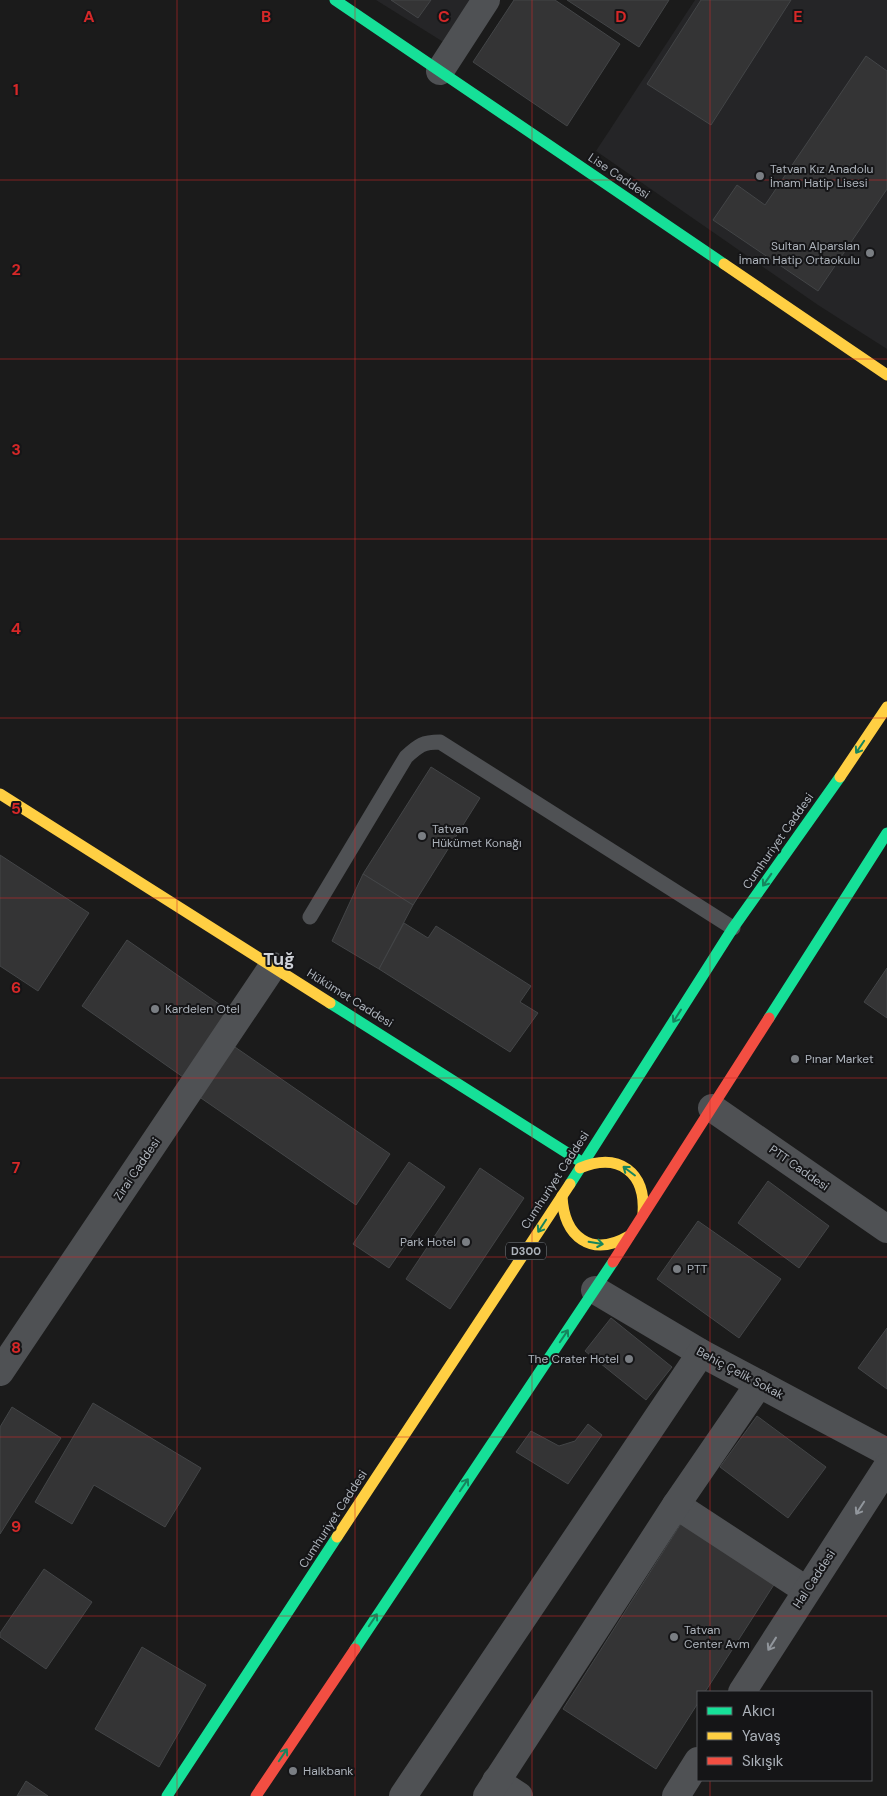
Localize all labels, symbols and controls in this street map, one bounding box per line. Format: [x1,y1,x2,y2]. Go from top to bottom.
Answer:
text: A [83,6,95,27]
text: B [261,6,271,27]
text: C [438,6,450,27]
text: D [615,6,627,27]
text: E [793,6,803,27]
text: 1 [13,79,19,100]
street label: Lise Caddesi [585,149,653,203]
place label: Tatvan Kız Anadolu İmam Hatip Lisesi [770,161,874,191]
marker: Tatvan Kız Anadolu İmam Hatip Lisesi [754,170,766,182]
place label: Sultan Alparslan İmam Hatip Ortaokulu [739,238,860,268]
marker: Sultan Alparslan İmam Hatip Ortaokulu [864,247,876,259]
text: 2 [11,259,21,280]
text: 3 [11,439,21,460]
text: 4 [11,618,21,639]
one-way arrow [855,740,865,754]
street label: Cumhuriyet Caddesi [739,790,817,892]
text: 5 [11,798,21,819]
place label: Tatvan Hükümet Konağı [432,821,522,851]
marker: Tatvan Hükümet Konağı [416,830,428,842]
one-way arrow [762,873,772,887]
district label: Tuğ [263,947,295,971]
street label: Hükümet Caddesi [304,965,396,1031]
text: 6 [11,977,21,998]
place label: Kardelen Otel [165,1001,240,1017]
marker: Kardelen Otel [149,1003,161,1015]
one-way arrow [672,1008,682,1022]
place label: Pınar Market [805,1051,874,1067]
marker: Pınar Market [789,1053,801,1065]
street label: Cumhuriyet Caddesi [517,1128,593,1232]
street label: Zirai Caddesi [110,1134,164,1203]
street label: PTT Caddesi [766,1142,832,1195]
text: 7 [12,1157,21,1178]
one-way arrow [622,1166,635,1177]
one-way arrow [537,1219,547,1233]
place label: Park Hotel [400,1234,456,1250]
marker: Park Hotel [460,1236,472,1248]
one-way arrow [588,1239,604,1249]
road number: D300 [506,1242,546,1260]
place label: PTT [687,1261,708,1277]
marker: PTT [671,1263,683,1275]
one-way arrow [559,1329,569,1343]
text: 8 [11,1337,21,1358]
street label: Behiç Çelik Sokak [694,1343,786,1403]
place label: The Crater Hotel [528,1351,619,1367]
marker: The Crater Hotel [623,1353,635,1365]
street label: Cumhuriyet Caddesi [295,1467,371,1571]
one-way arrow [459,1479,469,1493]
one-way arrow [855,1501,865,1515]
text: 9 [11,1516,21,1537]
street label: Hal Caddesi [789,1547,839,1611]
one-way arrow [369,1614,379,1628]
place label: Tatvan Center Avm [684,1622,750,1652]
marker: Tatvan Center Avm [668,1631,680,1643]
one-way arrow [767,1637,777,1651]
legend [697,1691,872,1781]
text: Akıcı [742,1701,775,1721]
text: Yavaş [742,1726,781,1746]
one-way arrow [278,1749,288,1763]
text: Sıkışık [742,1751,784,1771]
place label: Halkbank [303,1763,353,1779]
marker: Halkbank [287,1765,299,1777]

